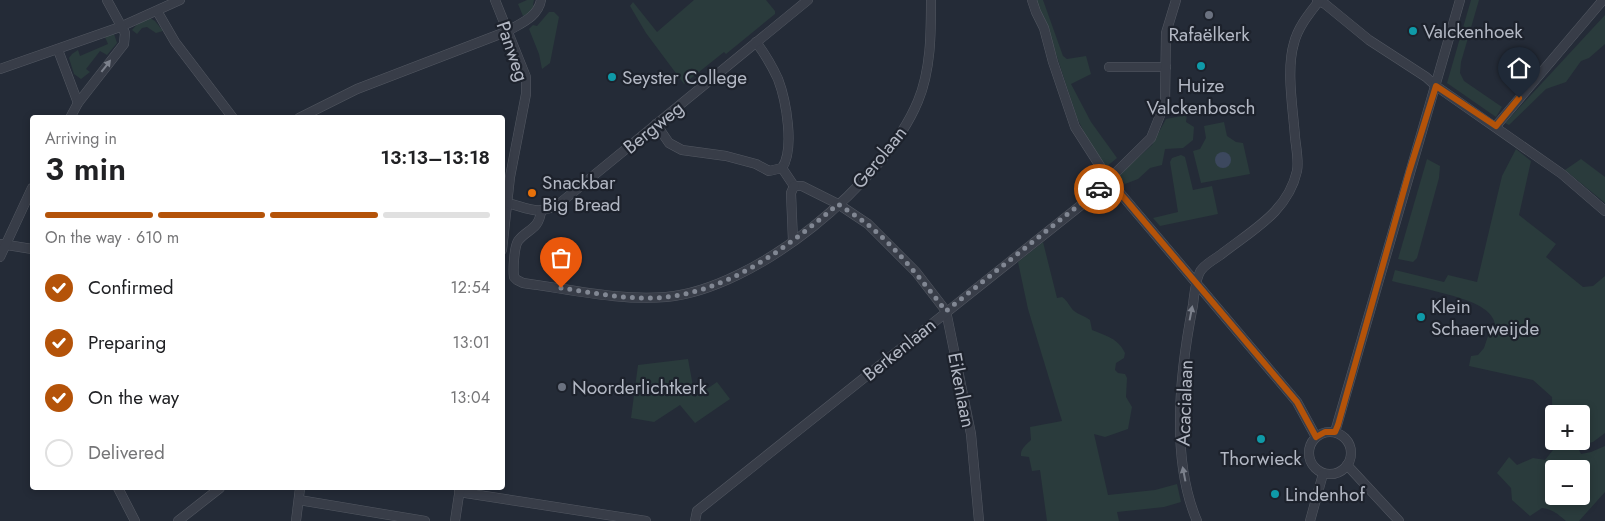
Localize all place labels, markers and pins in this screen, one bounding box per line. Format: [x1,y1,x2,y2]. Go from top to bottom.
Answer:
marker: Rafaëlkerk [1203,9,1215,21]
place label: Valckenhoek [1423,18,1523,45]
place label: Rafaëlkerk [1168,21,1250,48]
marker: Valckenhoek [1407,25,1419,37]
pin [1498,47,1540,98]
marker: Huize Valckenbosch [1195,60,1207,72]
place label: Seyster College [622,64,747,91]
marker: Seyster College [606,71,618,83]
place label: Huize Valckenbosch [1147,72,1255,121]
place label: Snackbar Big Bread [542,169,621,218]
marker: Snackbar Big Bread [526,187,538,199]
pin [540,237,582,288]
place label: Klein Schaerweijde [1431,293,1539,342]
marker: Klein Schaerweijde [1415,311,1427,323]
place label: Noorderlichtkerk [572,374,707,401]
marker: Noorderlichtkerk [556,381,568,393]
marker: Thorwieck [1255,433,1267,445]
place label: Thorwieck [1220,445,1302,472]
place label: Lindenhof [1285,481,1365,508]
marker: Lindenhof [1269,488,1281,500]

